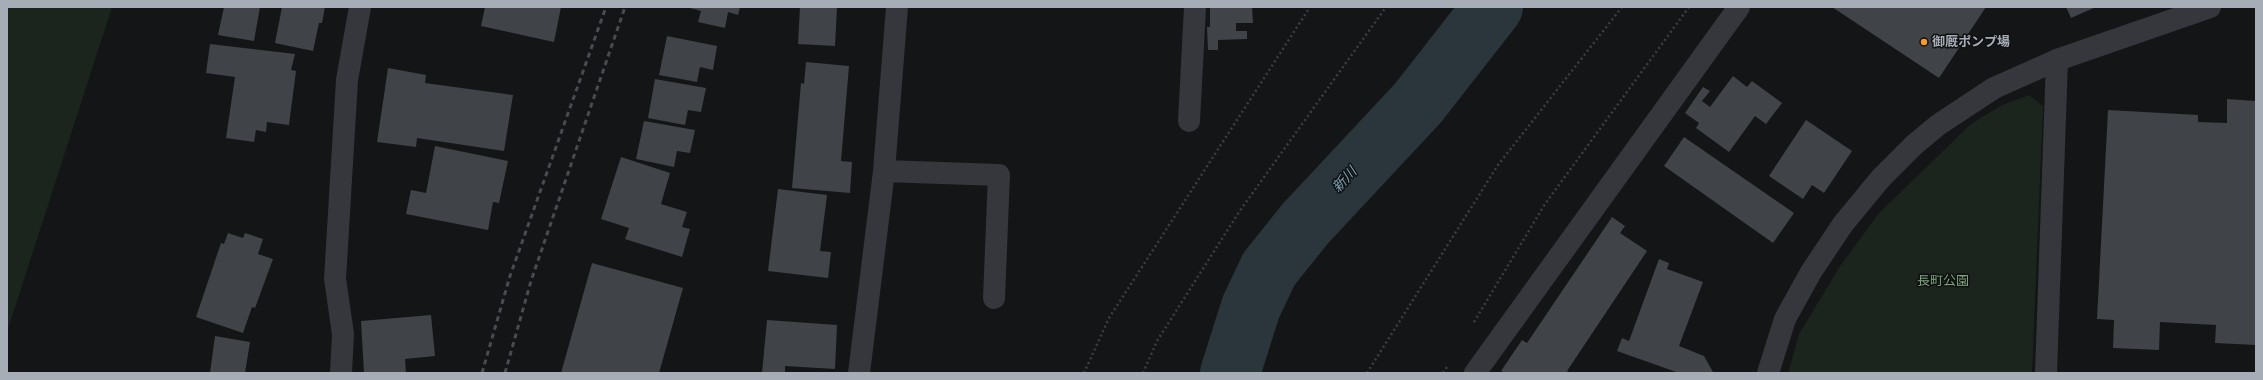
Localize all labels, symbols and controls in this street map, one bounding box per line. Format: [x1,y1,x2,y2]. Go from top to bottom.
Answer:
place label: 御厩ポンプ場 [1932,34,2010,50]
marker: 御厩ポンプ場 [1919,37,1929,47]
water label: 新川 [1329,164,1361,196]
park label: 長町公園 [1917,273,1969,289]

